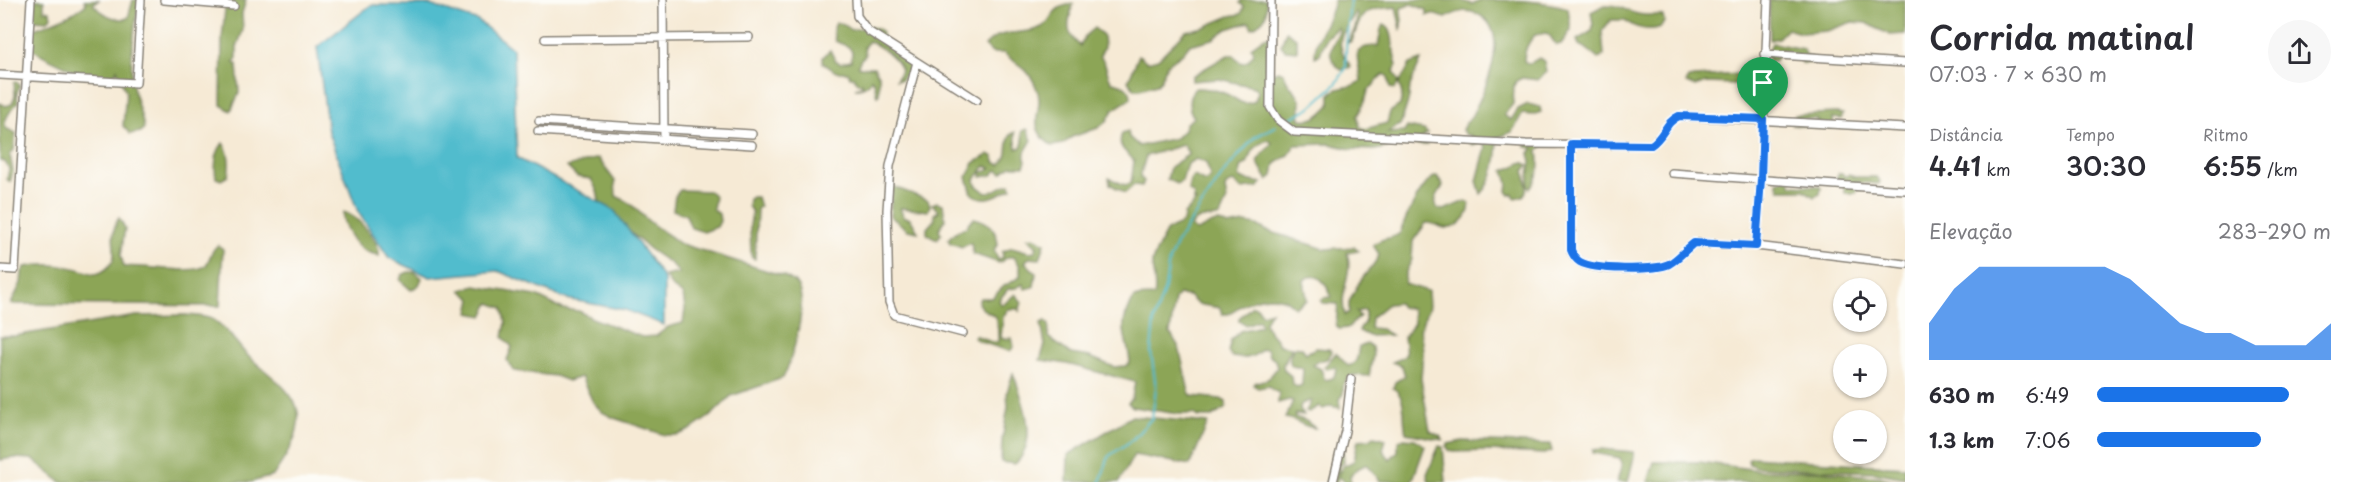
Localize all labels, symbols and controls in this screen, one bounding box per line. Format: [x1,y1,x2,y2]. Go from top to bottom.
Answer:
text: Corrida matinal [1929,11,2194,61]
button: share [2268,20,2331,83]
pin [1737,57,1788,119]
text: 07:03 · 7 × 630 m [1929,59,2107,89]
icon: arrive [1746,66,1779,99]
text: Distância [1929,122,2003,146]
text: Tempo [2066,122,2115,146]
text: Ritmo [2203,122,2248,146]
text: 4.41 [1929,146,1981,185]
text: 30:30 [2066,146,2146,185]
text: 6:55 [2203,146,2262,185]
text: km [1981,157,2011,181]
text: /km [2262,157,2298,181]
text: Elevação [1929,216,2013,246]
text: 283–290 m [2218,216,2331,246]
map controls [1833,278,1887,464]
button: locate [1833,278,1887,332]
button: + [1833,344,1887,398]
text: 630 m [1929,380,1995,410]
text: 6:49 [2025,380,2069,410]
button: − [1833,410,1887,464]
text: 1.3 km [1929,425,1995,455]
text: 7:06 [2025,425,2070,455]

